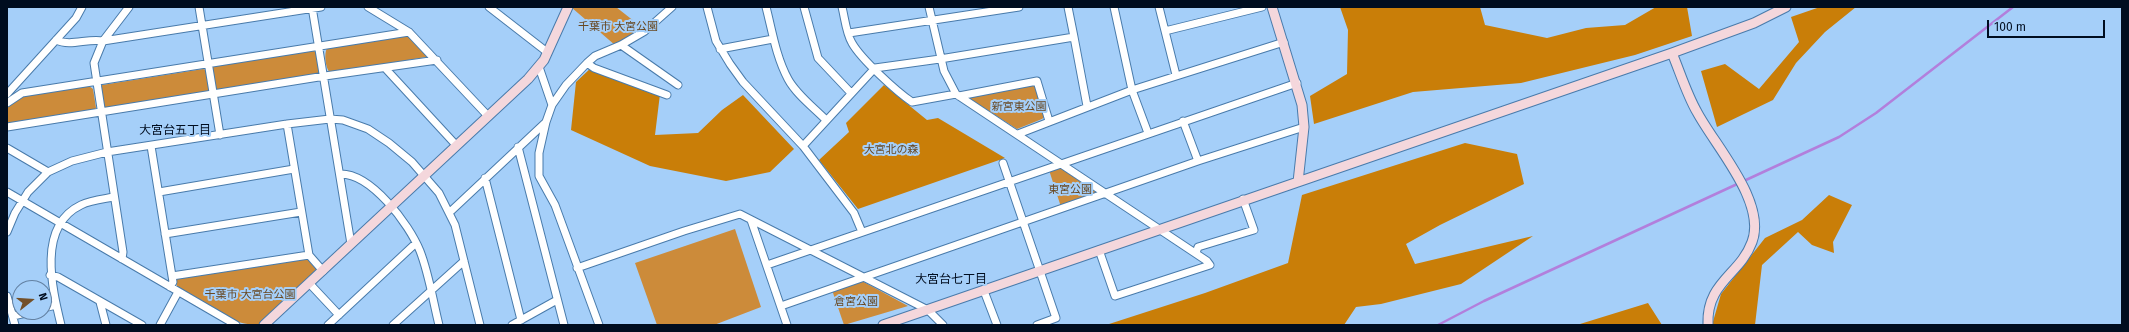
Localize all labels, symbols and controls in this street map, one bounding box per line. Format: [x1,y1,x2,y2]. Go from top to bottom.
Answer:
scale bar [1989,12,2107,38]
park label: 千葉市 大宮公園 [578,20,658,34]
text: 100 m [1994,20,2026,34]
park label: 新宮東公園 [992,100,1046,114]
district label: 大宮台五丁目 [139,124,211,138]
park label: 大宮北の森 [864,143,918,157]
park label: 東宮公園 [1048,183,1092,197]
district label: 大宮台七丁目 [915,273,987,287]
north arrow [12,280,52,320]
park label: 千葉市 大宮台公園 [205,288,295,302]
text: N [36,291,50,302]
park label: 倉宮公園 [834,295,878,309]

